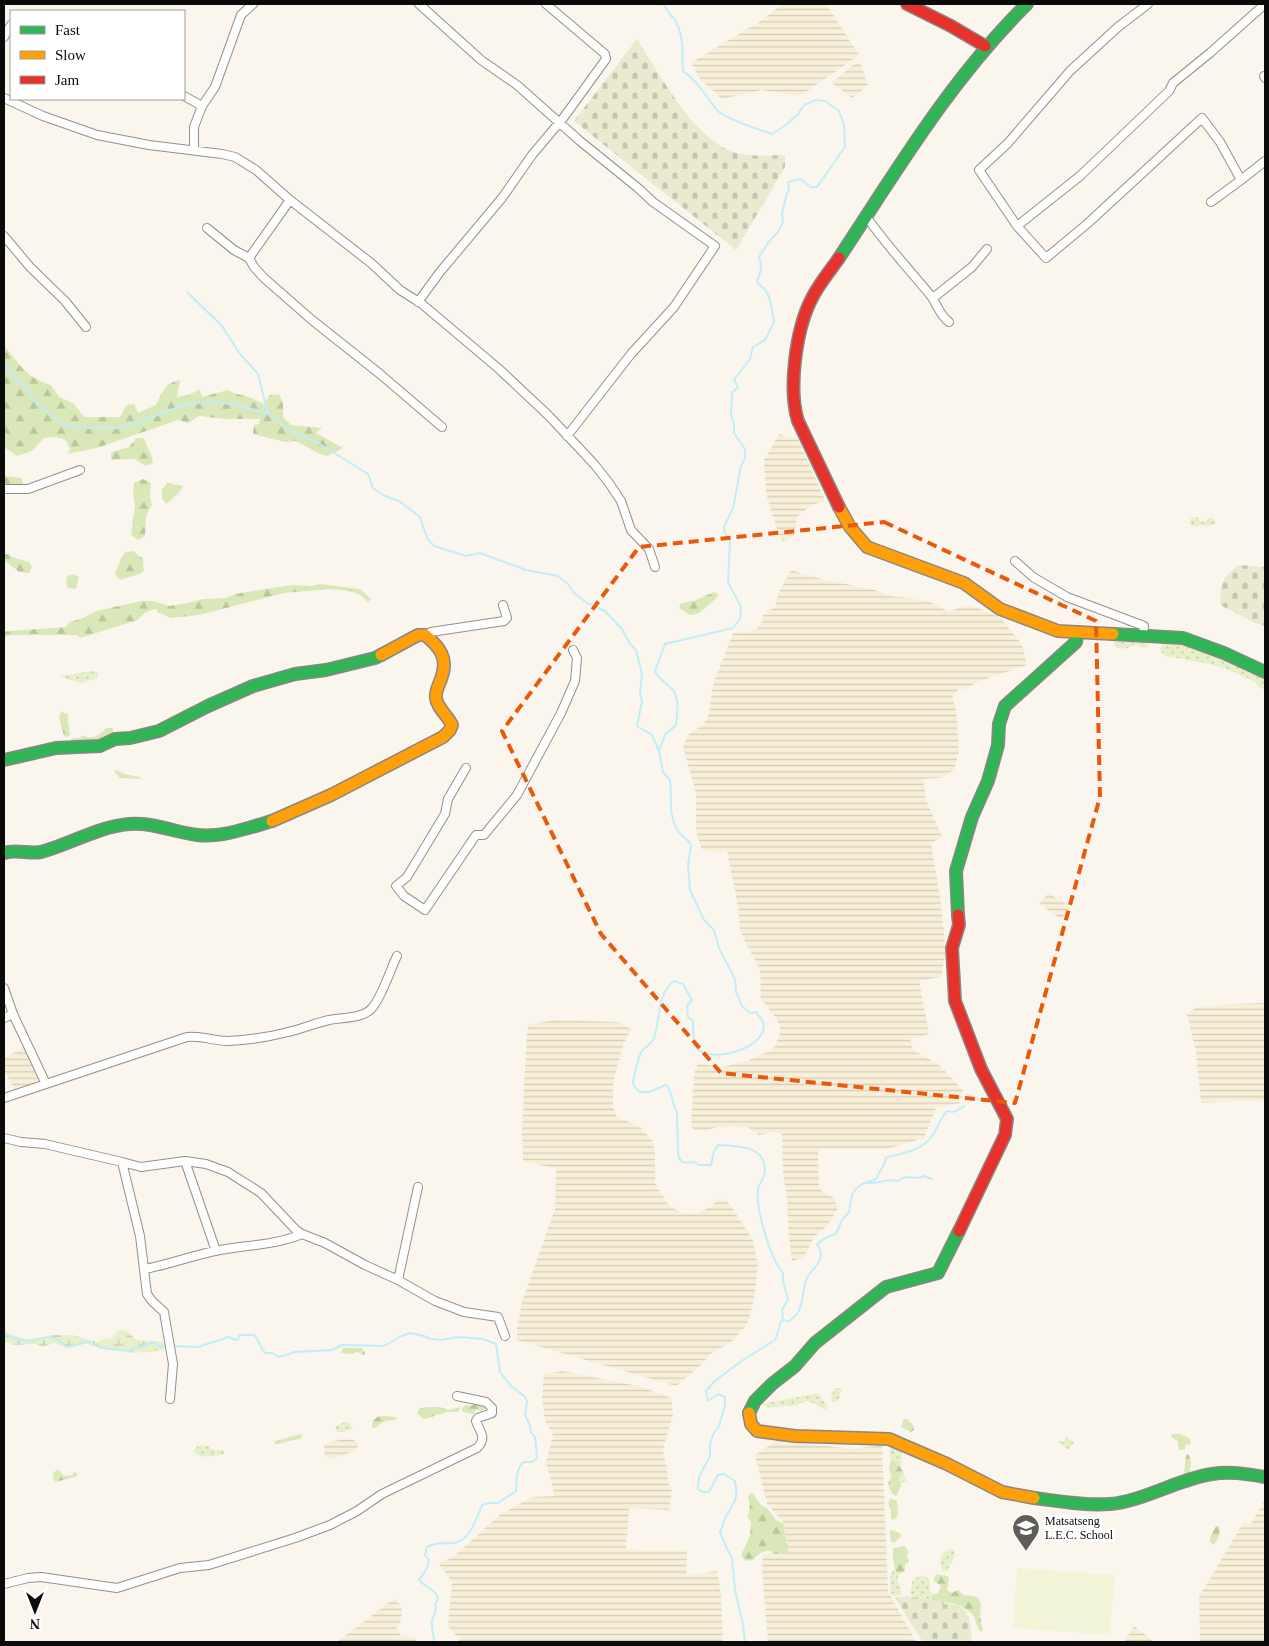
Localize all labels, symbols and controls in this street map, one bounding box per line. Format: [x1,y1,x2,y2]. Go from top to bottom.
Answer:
legend [10,10,185,100]
text: Fast [55,22,81,38]
text: Slow [55,47,86,63]
text: Jam [55,72,79,88]
school or university icon: Matsatseng L.E.C. School [1011,1513,1041,1552]
place label: Matsatseng L.E.C. School [1045,1514,1114,1542]
north arrow [10,1586,60,1636]
text: N [30,1616,40,1631]

